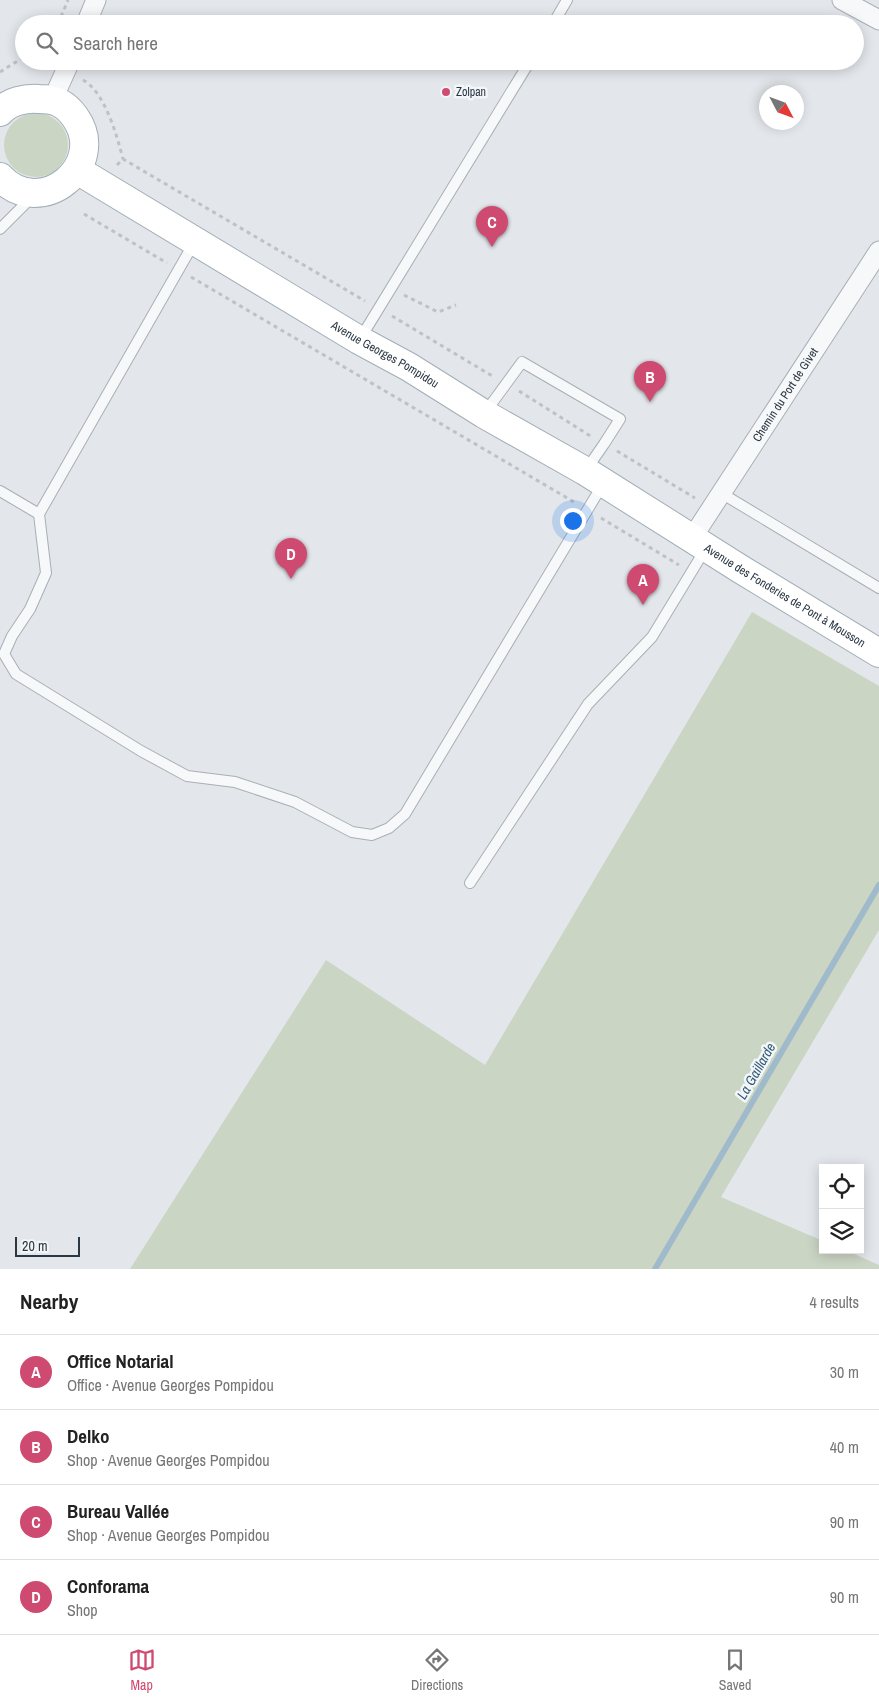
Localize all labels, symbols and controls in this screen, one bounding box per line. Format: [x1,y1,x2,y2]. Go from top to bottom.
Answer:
search box [15,15,864,70]
icon: search [33,29,61,57]
text: Search here [73,30,158,56]
place label: Zolpan [456,84,486,100]
north arrow [759,85,804,130]
marker: Zolpan [440,86,452,98]
pin: C [476,206,508,247]
street label: Avenue Georges Pompidou [327,317,442,392]
street label: Chemin du Port de Givet [749,344,822,445]
pin: B [634,361,666,402]
your location [560,508,586,534]
pin: D [275,538,307,579]
street label: Avenue des Fonderies de Pont à Mousson [700,540,868,651]
pin: A [627,564,659,605]
water label: La Gaillarde [733,1039,779,1103]
map controls [819,1164,864,1254]
button: locate [819,1164,864,1209]
button: layers [819,1209,864,1254]
scale bar [15,1234,80,1257]
text: 20 m [22,1237,48,1255]
text: Nearby [20,1287,78,1316]
text: 4 results [809,1291,859,1313]
text: Office Notarial [67,1348,174,1374]
text: A [31,1361,41,1383]
text: 30 m [830,1361,859,1383]
text: Office · Avenue Georges Pompidou [67,1374,274,1396]
text: Delko [67,1423,109,1449]
text: B [31,1436,41,1458]
text: 40 m [830,1436,859,1458]
text: Shop · Avenue Georges Pompidou [67,1449,270,1471]
text: Bureau Vallée [67,1498,169,1524]
text: C [31,1511,41,1533]
text: 90 m [830,1511,859,1533]
text: Shop · Avenue Georges Pompidou [67,1524,270,1546]
text: Conforama [67,1573,149,1599]
text: D [31,1586,41,1608]
text: 90 m [830,1586,859,1608]
text: Shop [67,1599,98,1621]
tab: Map [128,1646,156,1694]
tab: Directions [411,1646,463,1694]
tab: Saved [719,1646,751,1694]

